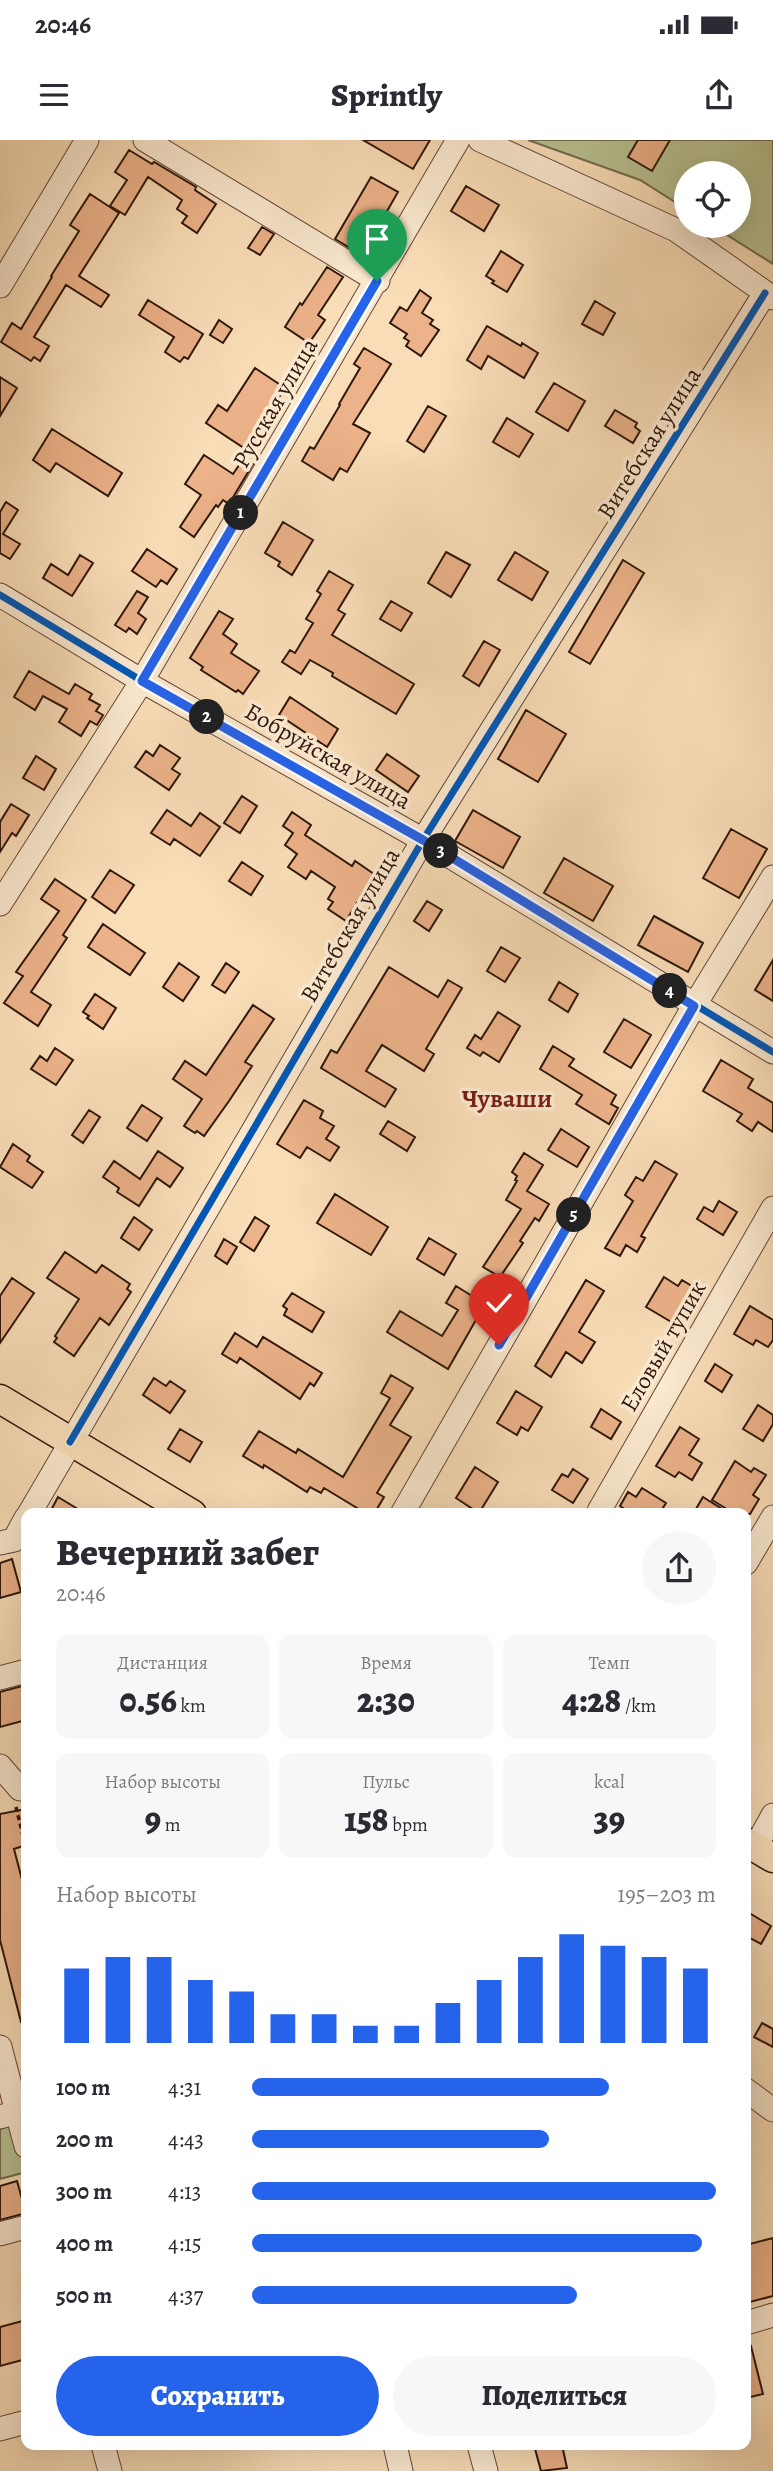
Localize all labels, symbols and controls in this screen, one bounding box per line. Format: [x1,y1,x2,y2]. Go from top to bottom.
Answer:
text: 20:46 [35,7,91,42]
text: Sprintly [331,73,442,117]
icon: menu [35,76,73,114]
icon: share [700,76,738,114]
map controls [674,161,751,238]
button: locate [674,161,751,238]
pin [347,209,407,281]
icon: arrive [358,220,396,258]
street label: Русская улица [225,332,325,474]
street label: Витебская улица [589,361,709,525]
pin: 1 [224,496,258,530]
text: 1 [237,499,244,525]
street label: Бобруйская улица [239,695,417,817]
pin: 2 [190,700,224,734]
text: 2 [202,703,211,729]
pin: 3 [424,834,458,868]
text: 3 [436,837,445,863]
street label: Витебская улица [293,842,407,1008]
pin: 4 [652,974,688,1008]
text: 4 [665,977,674,1003]
district label: Чуваши [462,1081,552,1116]
pin: 5 [556,1198,592,1232]
text: 5 [569,1201,578,1227]
pin [469,1273,529,1345]
street label: Еловый тупик [613,1275,713,1417]
icon: check [480,1284,518,1322]
text: Вечерний забег [56,1526,319,1578]
button: share [642,1531,716,1605]
text: 20:46 [56,1578,106,1609]
text: Дистанция [117,1650,208,1676]
text: Время [360,1650,412,1676]
text: Темп [589,1650,630,1676]
text: 0.56 [119,1676,177,1724]
text: 2:30 [357,1676,415,1724]
text: 4:28 [562,1676,621,1724]
text: km [177,1693,206,1719]
text: /km [621,1693,656,1719]
text: Набор высоты [104,1769,221,1795]
text: Пульс [362,1769,410,1795]
text: kcal [594,1769,625,1795]
text: 9 [145,1795,161,1843]
text: 158 [344,1795,389,1843]
text: 39 [593,1795,625,1843]
text: m [161,1812,181,1838]
text: bpm [389,1812,428,1838]
text: Набор высоты [56,1879,197,1910]
text: 195–203 m [617,1879,716,1910]
text: 100 m [56,2072,111,2103]
text: 4:31 [168,2072,201,2103]
text: 200 m [56,2124,114,2155]
text: 4:43 [168,2124,204,2155]
text: 300 m [56,2176,112,2207]
text: 4:13 [168,2176,201,2207]
text: 400 m [56,2228,113,2259]
text: 4:15 [168,2228,202,2259]
text: 500 m [56,2280,112,2311]
text: 4:37 [168,2280,203,2311]
button: Сохранить [56,2356,379,2436]
button: Поделиться [393,2356,716,2436]

